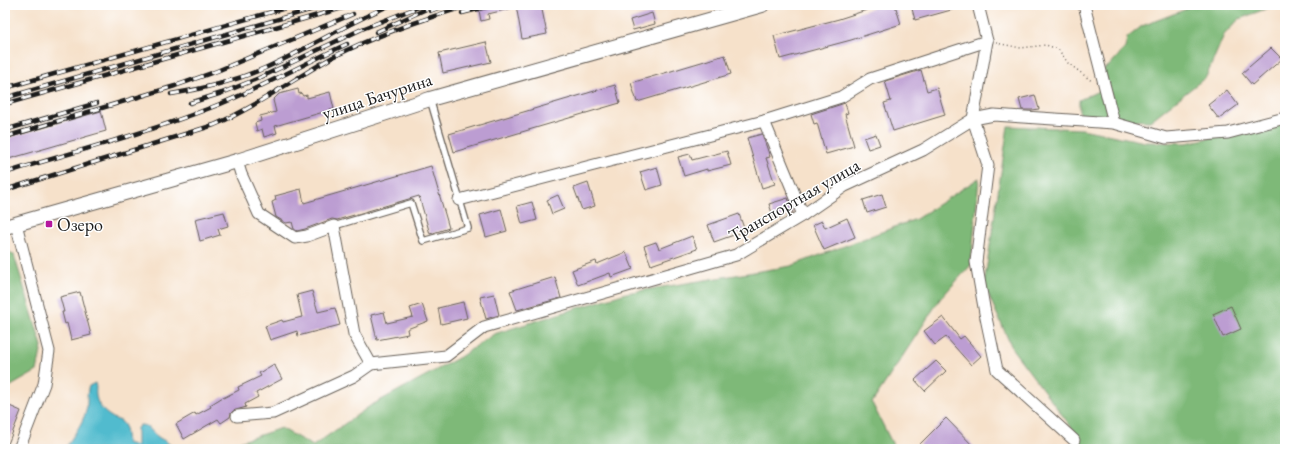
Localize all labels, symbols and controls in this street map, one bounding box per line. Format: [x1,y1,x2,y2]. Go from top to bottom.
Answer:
street label: улица Бачурина [319,67,436,125]
street label: Транспортная улица [724,153,864,247]
place label: Озеро [57,213,103,236]
marker: Озеро [44,219,54,229]

